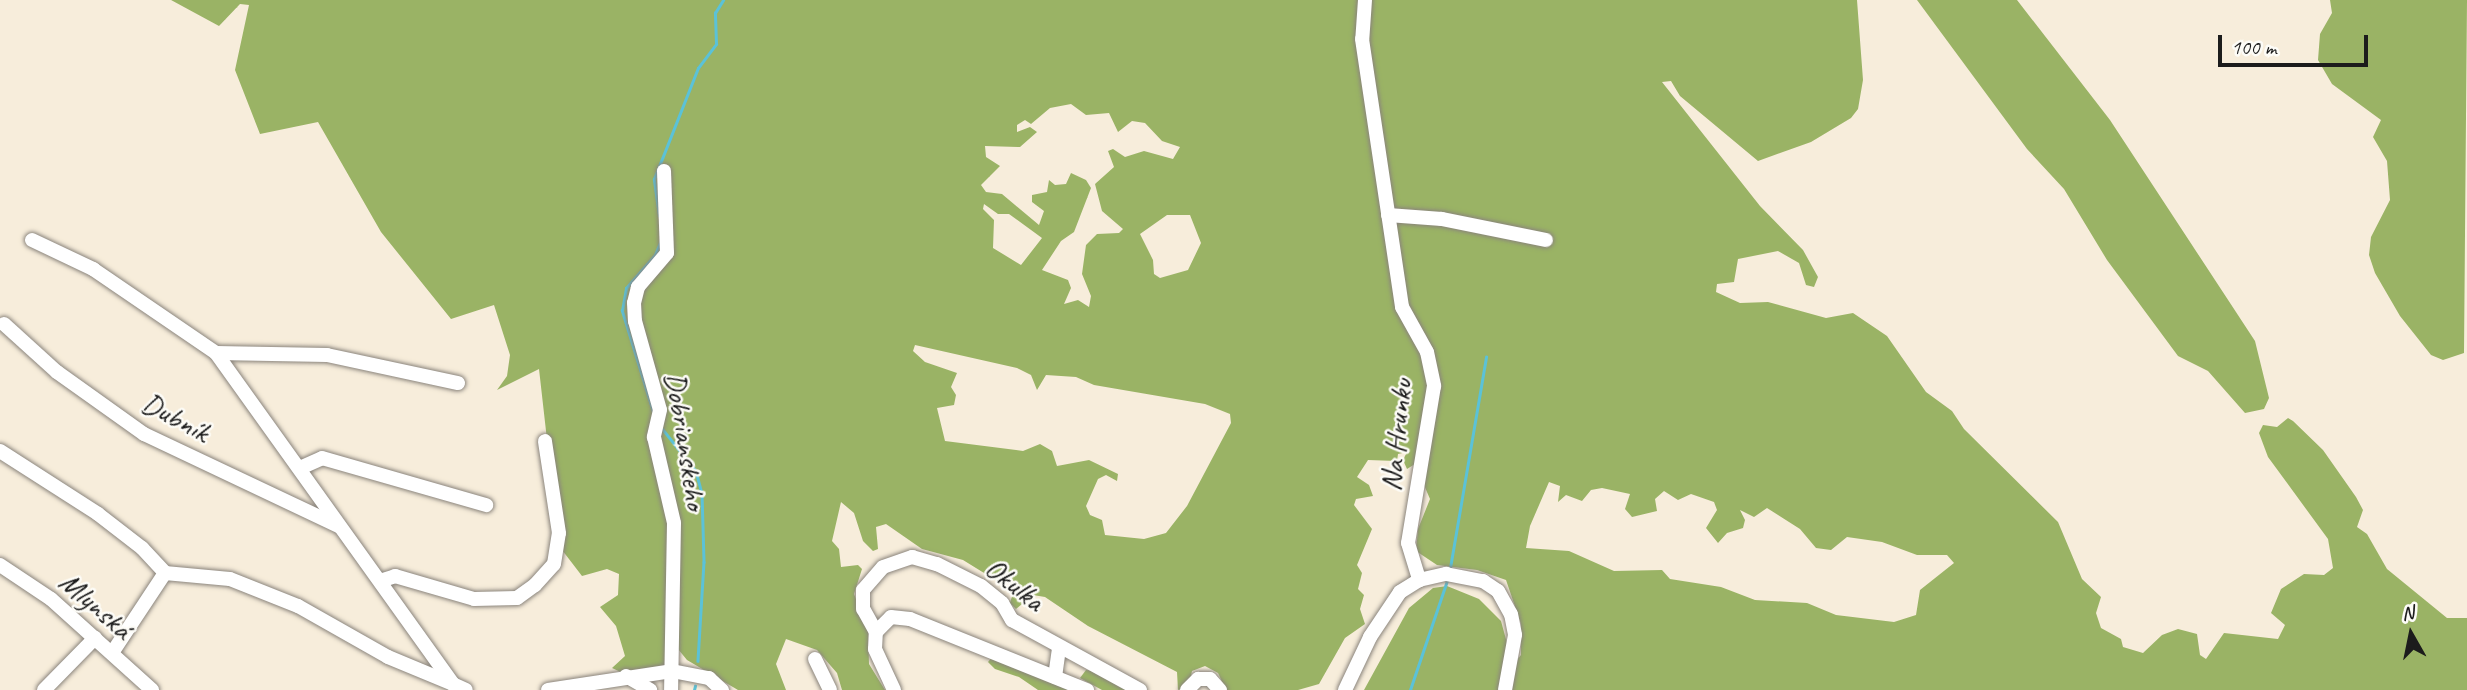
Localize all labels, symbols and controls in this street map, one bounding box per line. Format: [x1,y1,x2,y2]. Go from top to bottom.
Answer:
scale bar [2222,21,2372,65]
text: 100 m [2231,34,2276,60]
street label: Dobrianskeho [657,370,715,512]
street label: Na Hrunku [1372,377,1420,493]
street label: Dubník [136,384,216,450]
street label: Okulka [978,550,1052,618]
street label: Mlynská [52,564,140,646]
north arrow [2376,599,2446,669]
text: N [2400,600,2415,626]

